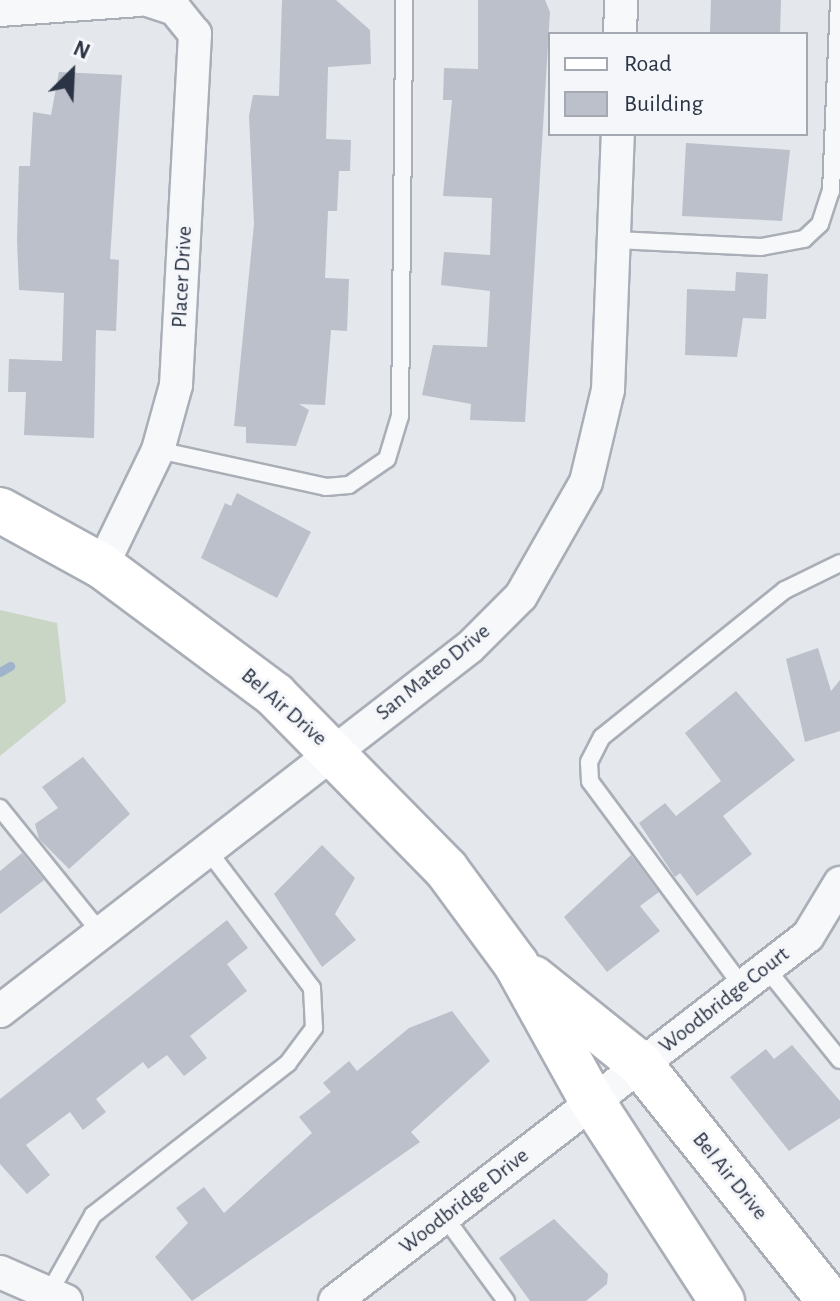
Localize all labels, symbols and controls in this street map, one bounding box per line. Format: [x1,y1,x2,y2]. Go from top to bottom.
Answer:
north arrow [32,32,112,112]
legend [548,32,808,136]
text: N [70,37,93,63]
text: Road [624,52,672,76]
text: Building [624,92,703,116]
street label: Placer Drive [166,225,198,329]
street label: San Mateo Drive [371,618,495,726]
street label: Bel Air Drive [236,662,332,752]
street label: Woodbridge Court [654,941,794,1059]
street label: Bel Air Drive [687,1127,773,1225]
street label: Woodbridge Drive [394,1142,534,1260]

